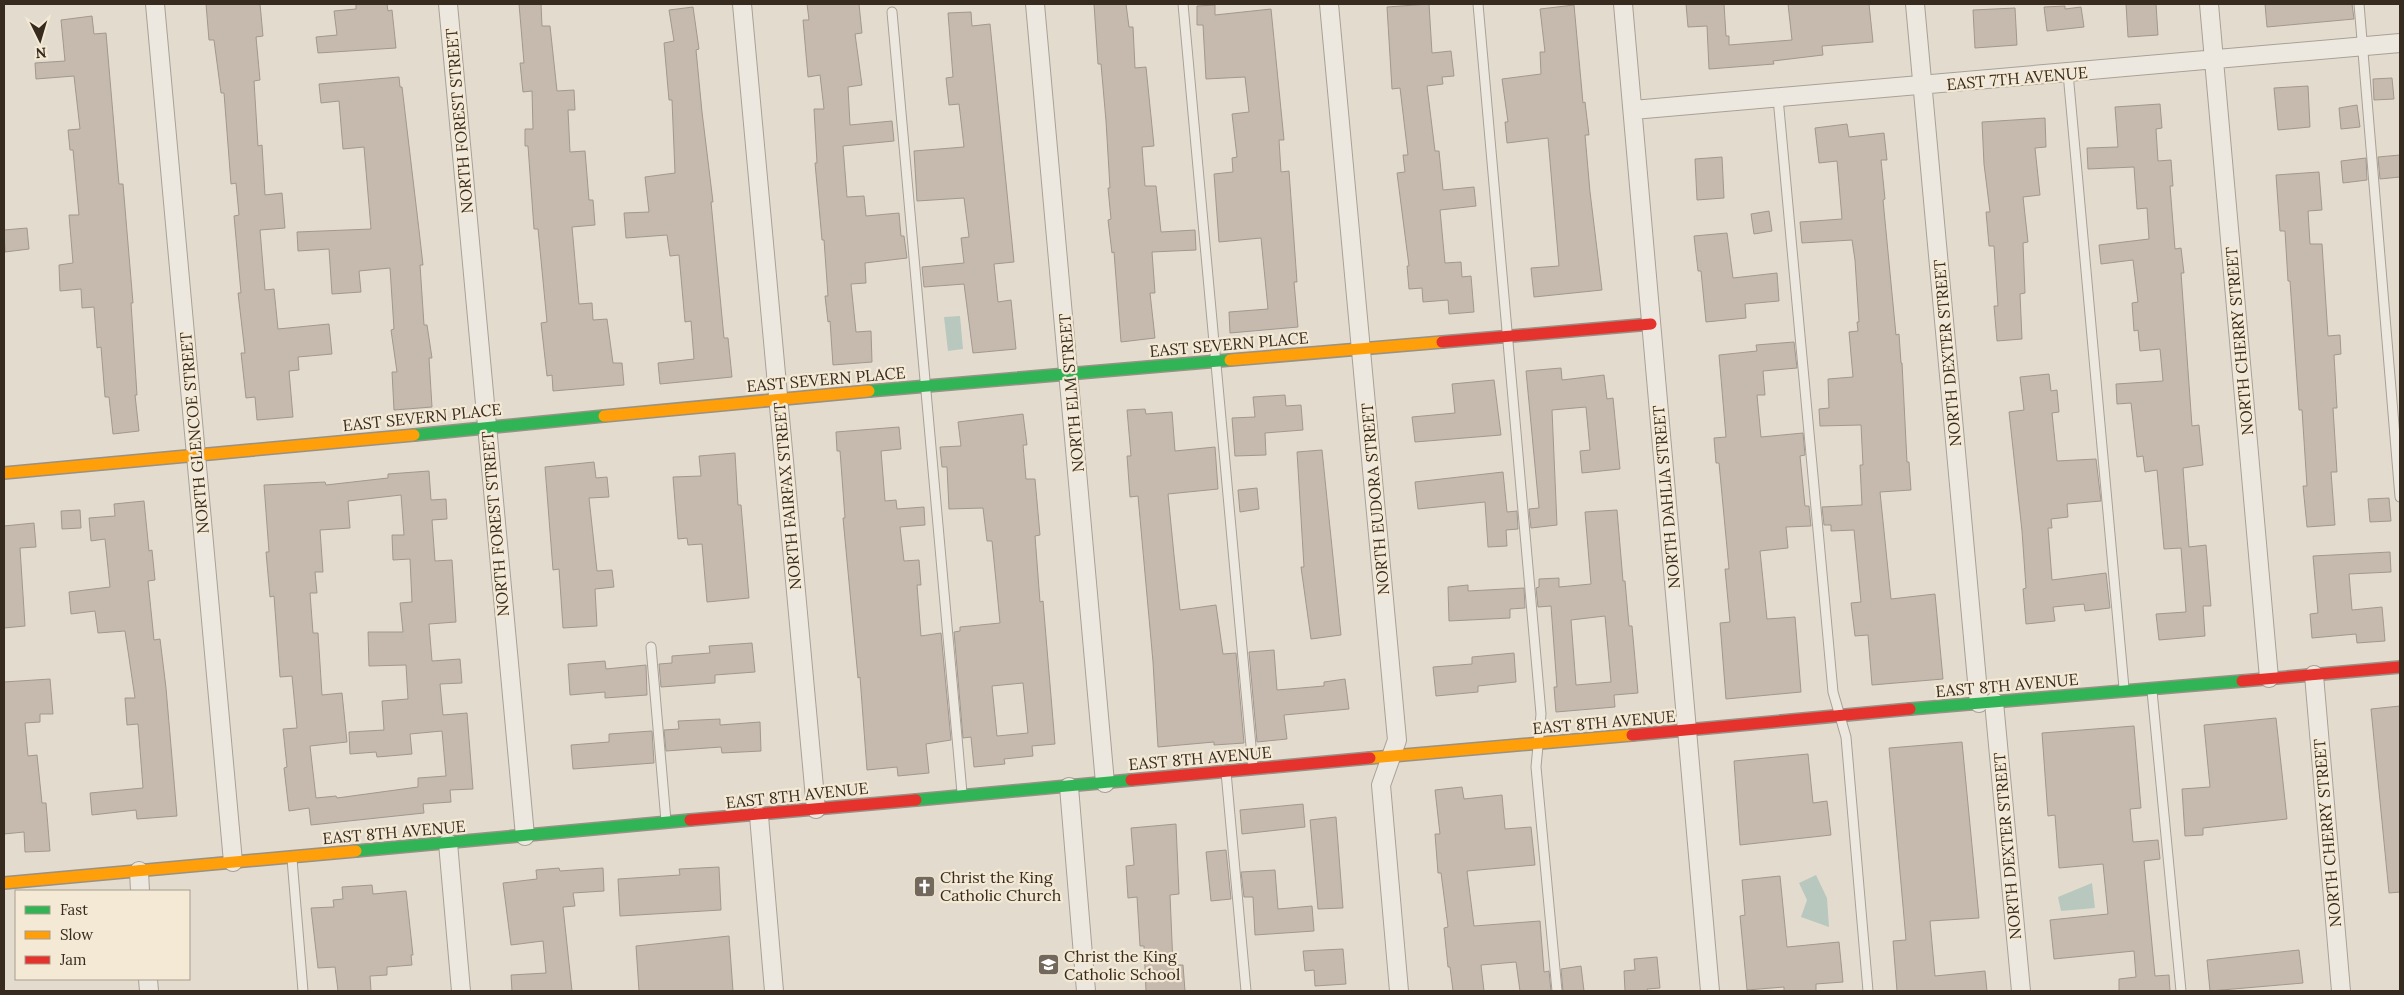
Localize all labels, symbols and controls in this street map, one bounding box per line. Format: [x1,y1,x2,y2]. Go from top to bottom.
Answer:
north arrow [15,15,65,65]
street label: NORTH FOREST STREET [441,28,477,214]
text: N [35,44,47,62]
street label: EAST 7TH AVENUE [1946,62,2089,94]
street label: NORTH CHERRY STREET [2221,246,2257,436]
street label: NORTH DEXTER STREET [1929,259,1965,447]
street label: NORTH ELM STREET [1054,313,1088,473]
street label: EAST SEVERN PLACE [1149,327,1309,361]
street label: NORTH GLENCOE STREET [175,331,213,535]
street label: EAST SEVERN PLACE [746,362,906,396]
street label: EAST SEVERN PLACE [342,399,502,435]
street label: NORTH FAIRFAX STREET [769,401,805,591]
street label: NORTH EUDORA STREET [1357,402,1393,596]
street label: NORTH DAHLIA STREET [1648,404,1684,590]
street label: NORTH FOREST STREET [477,431,513,617]
street label: EAST 8TH AVENUE [1935,669,2079,701]
street label: EAST 8TH AVENUE [1532,706,1676,738]
street label: NORTH CHERRY STREET [2309,738,2345,928]
street label: EAST 8TH AVENUE [1128,742,1272,774]
street label: NORTH DEXTER STREET [1989,752,2025,940]
street label: EAST 8TH AVENUE [725,778,869,812]
street label: EAST 8TH AVENUE [322,816,466,848]
place label: Christ the King Catholic Church [940,867,1062,905]
church icon: Christ the King Catholic Church [912,874,936,898]
legend [15,890,190,980]
text: Fast [60,900,88,919]
text: Slow [60,925,93,944]
place label: Christ the King Catholic School [1064,946,1180,984]
text: Jam [59,950,87,969]
school or university icon: Christ the King Catholic School [1036,953,1060,977]

